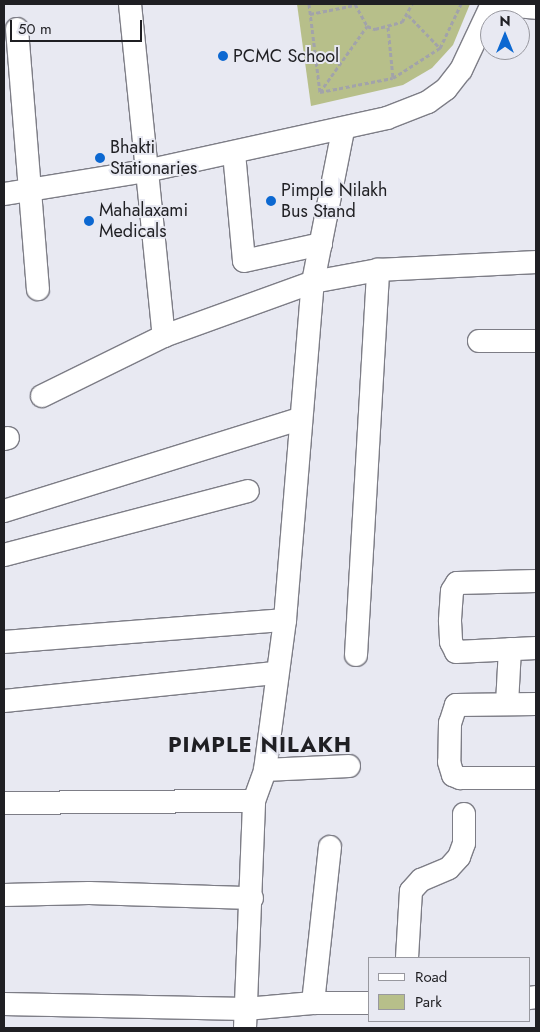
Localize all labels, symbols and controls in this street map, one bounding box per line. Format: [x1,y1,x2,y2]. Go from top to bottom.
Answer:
scale bar [12,10,145,42]
north arrow [480,10,530,60]
text: N [499,11,511,31]
text: 50 m [18,18,52,40]
place label: PCMC School [233,45,339,67]
marker: PCMC School [217,50,229,62]
place label: Bhakti Stationaries [110,137,197,180]
marker: Bhakti Stationaries [94,152,106,164]
place label: Pimple Nilakh Bus Stand [281,180,387,222]
marker: Pimple Nilakh Bus Stand [265,195,277,207]
place label: Mahalaxami Medicals [99,200,188,242]
marker: Mahalaxami Medicals [83,215,95,227]
district label: PIMPLE NILAKH [166,732,354,758]
legend [368,957,530,1022]
text: Road [415,966,447,988]
text: Park [415,991,442,1013]

